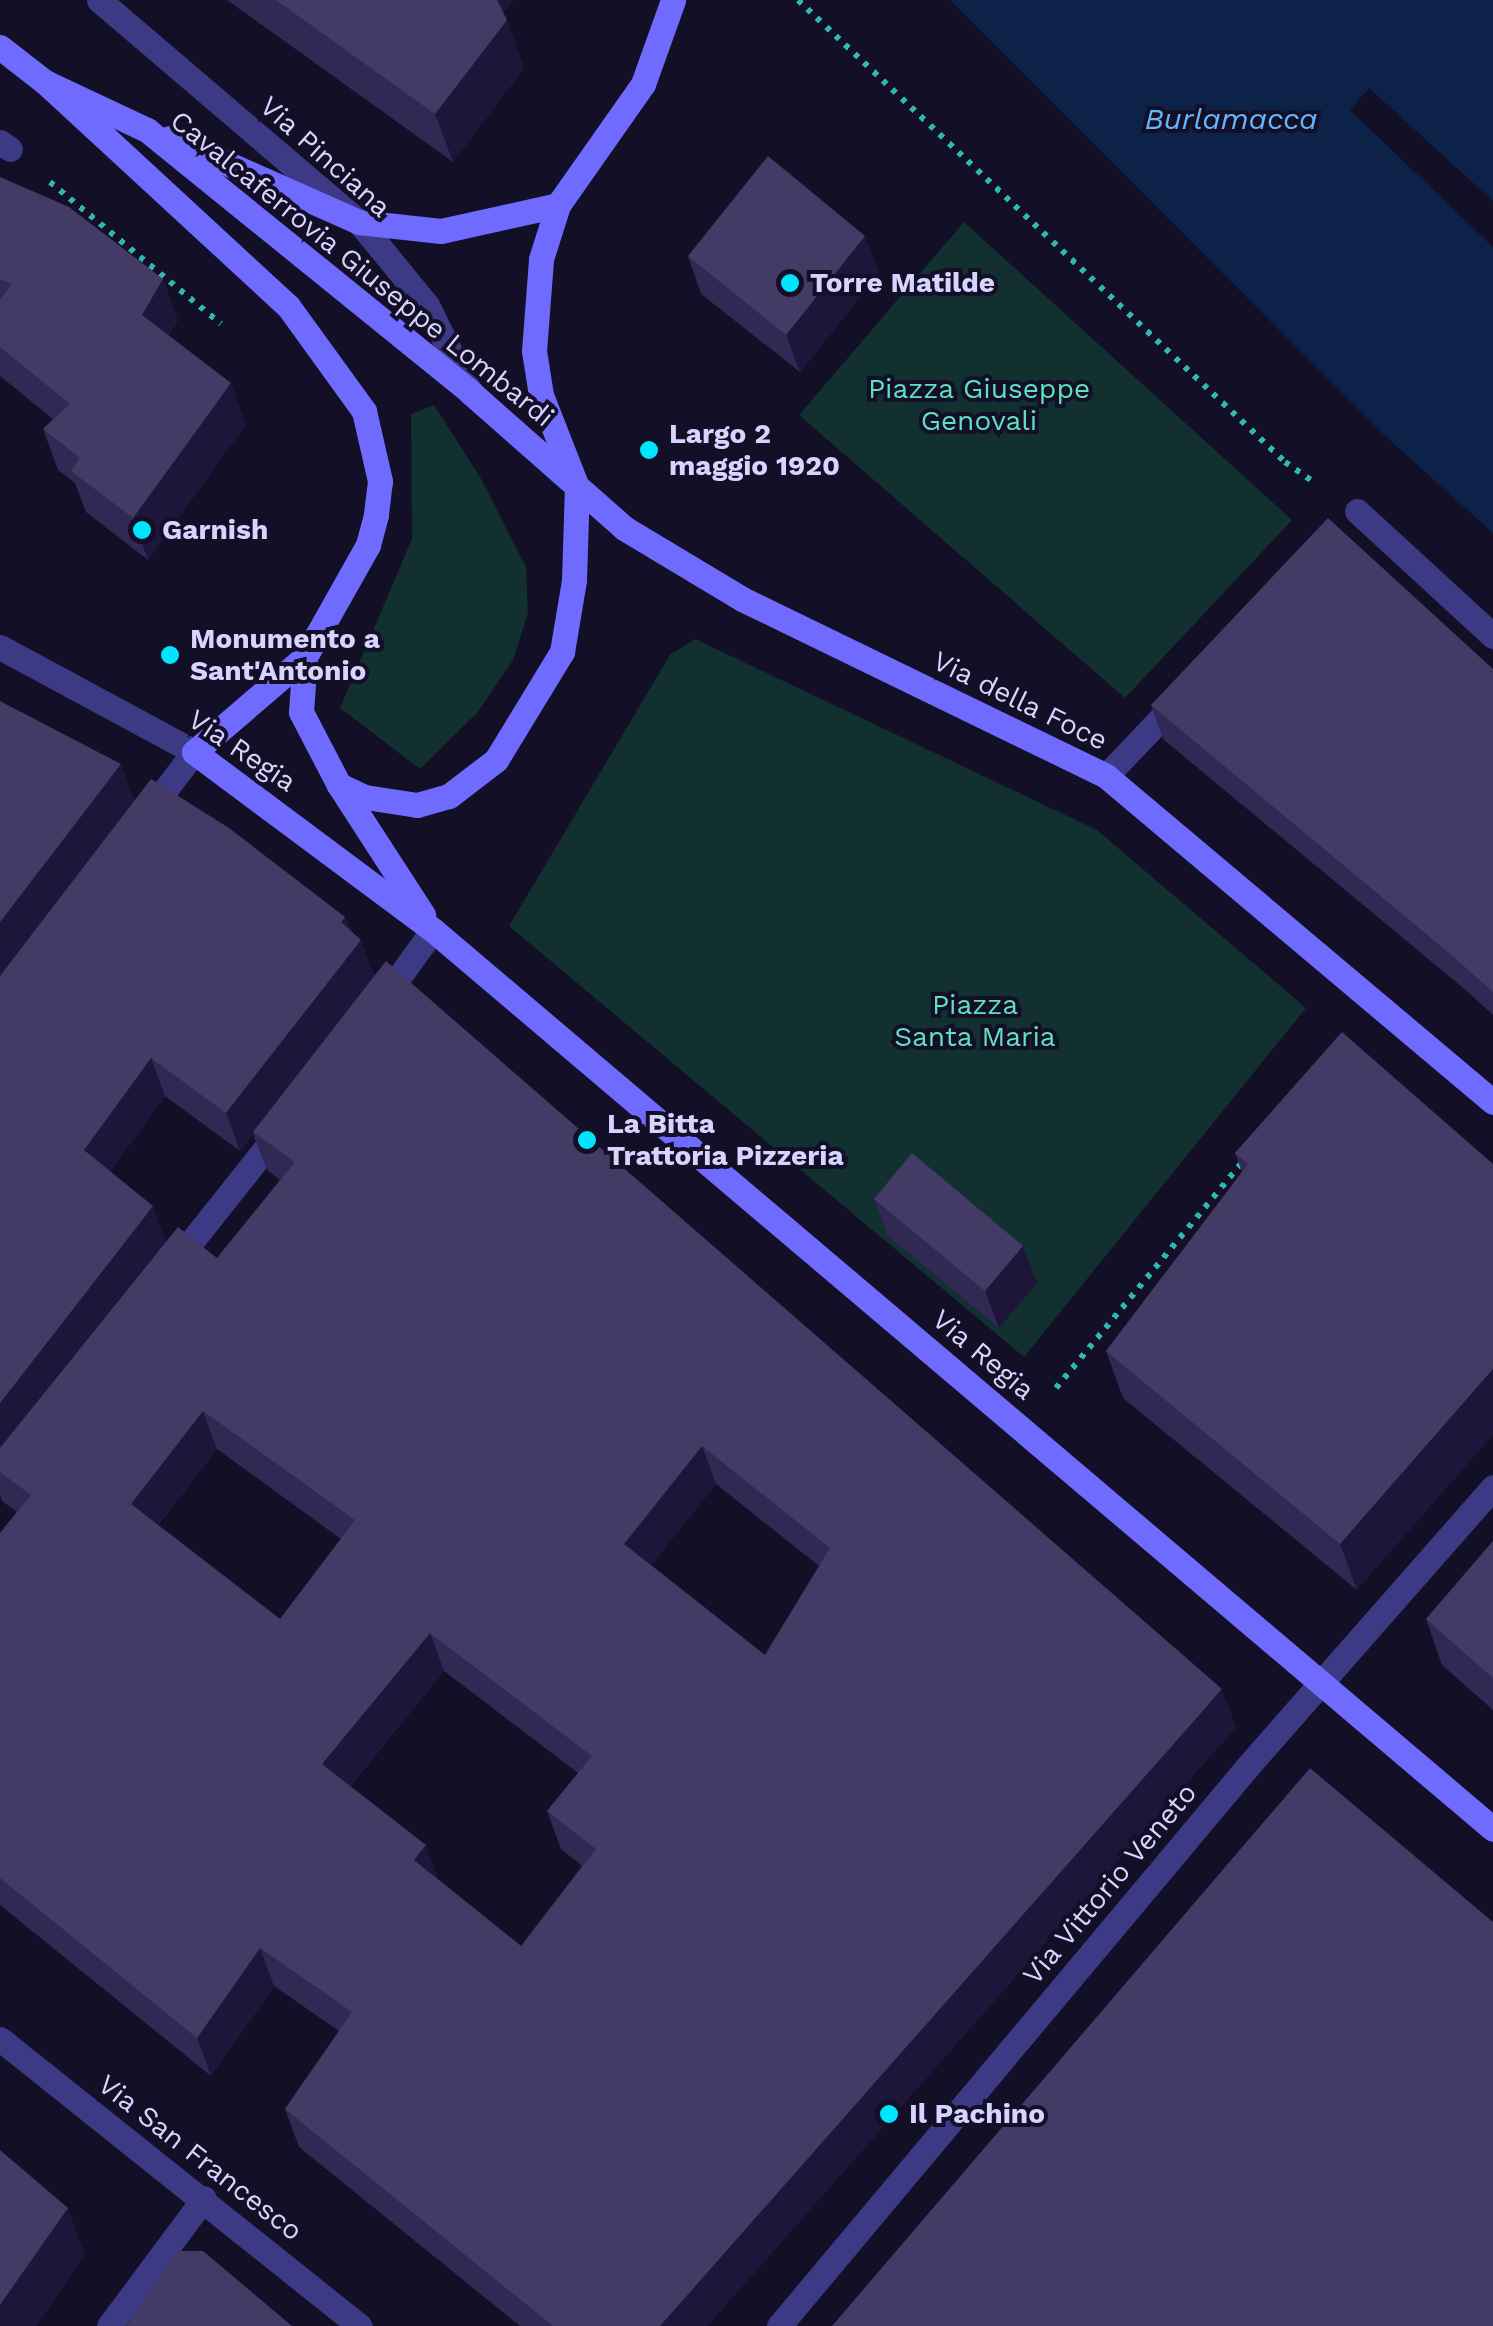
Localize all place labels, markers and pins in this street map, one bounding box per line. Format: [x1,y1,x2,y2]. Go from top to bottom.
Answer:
place label: Torre Matilde [810,266,995,300]
marker: Torre Matilde [779,272,801,294]
place label: Largo 2 maggio 1920 [669,417,840,483]
marker: Largo 2 maggio 1920 [638,439,660,461]
place label: Garnish [162,513,268,547]
marker: Garnish [131,519,153,541]
place label: Monumento a Sant'Antonio [190,622,380,688]
marker: Monumento a Sant'Antonio [159,644,181,666]
place label: La Bitta Trattoria Pizzeria [607,1107,844,1173]
marker: La Bitta Trattoria Pizzeria [576,1129,598,1151]
place label: Il Pachino [909,2097,1045,2131]
marker: Il Pachino [878,2103,900,2125]

